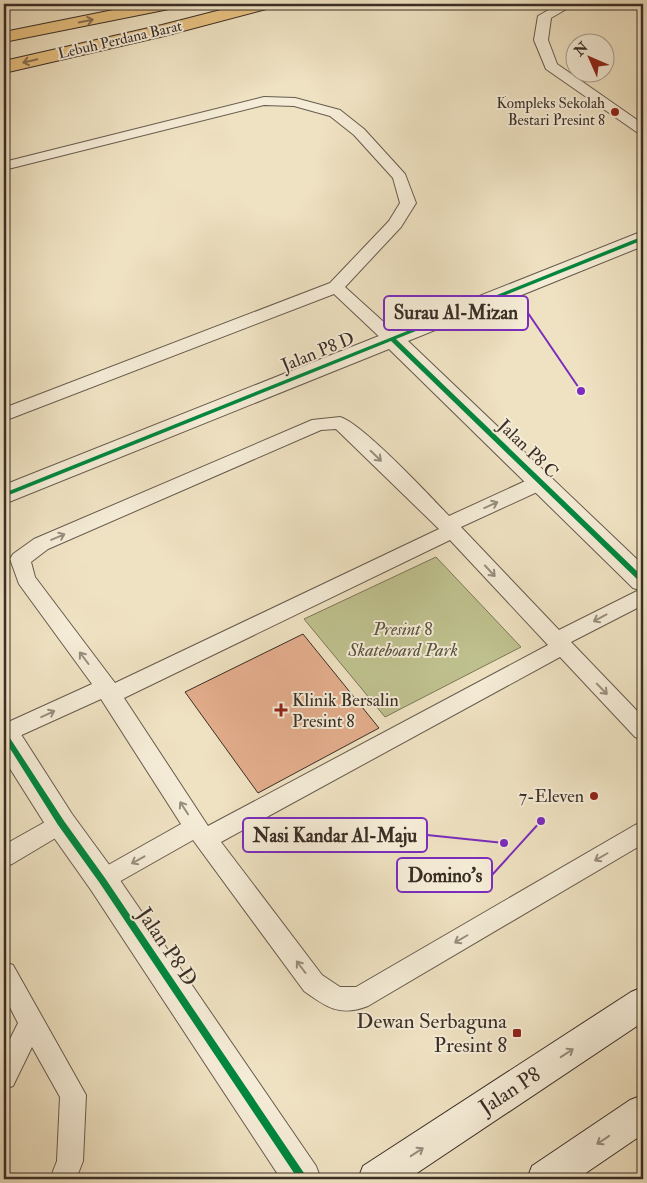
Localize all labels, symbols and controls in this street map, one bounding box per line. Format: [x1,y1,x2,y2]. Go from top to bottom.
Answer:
one-way arrow [77,15,93,25]
street label: Lebuh Perdana Barat [56,16,184,63]
north arrow [564,32,614,82]
text: N [570,38,592,60]
one-way arrow [22,57,38,66]
place label: Kompleks Sekolah Bestari Presint 8 [497,94,605,130]
marker: Kompleks Sekolah Bestari Presint 8 [609,106,621,118]
callout: Surau Al-Mizan [384,296,528,330]
text: Surau Al-Mizan [394,301,518,325]
street label: Jalan P8 D [277,327,358,377]
street label: Jalan P8 C [492,414,563,483]
one-way arrow [370,449,382,462]
one-way arrow [483,499,498,509]
one-way arrow [50,531,65,541]
one-way arrow [484,564,496,577]
one-way arrow [593,614,608,623]
park label: Presint 8 Skateboard Park [347,618,458,662]
one-way arrow [79,652,90,665]
one-way arrow [596,683,608,695]
place label: Klinik Bersalin Presint 8 [292,689,399,733]
marker: Klinik Bersalin Presint 8 [274,703,288,717]
one-way arrow [40,708,55,718]
place label: 7-Eleven [519,785,584,808]
marker: 7-Eleven [588,790,600,802]
one-way arrow [178,801,188,815]
callout: Nasi Kandar Al-Maju [243,818,427,852]
text: Nasi Kandar Al-Maju [252,824,417,848]
one-way arrow [595,852,609,862]
one-way arrow [132,855,146,865]
callout: Domino's [397,858,492,892]
text: Domino's [408,864,483,888]
street label: Jalan P8 D [130,901,203,992]
one-way arrow [454,934,468,944]
one-way arrow [296,960,306,974]
place label: Dewan Serbaguna Presint 8 [356,1008,507,1059]
marker: Dewan Serbaguna Presint 8 [511,1027,523,1039]
one-way arrow [560,1048,574,1058]
street label: Jalan P8 [473,1061,546,1121]
one-way arrow [596,1135,610,1145]
one-way arrow [410,1147,424,1158]

